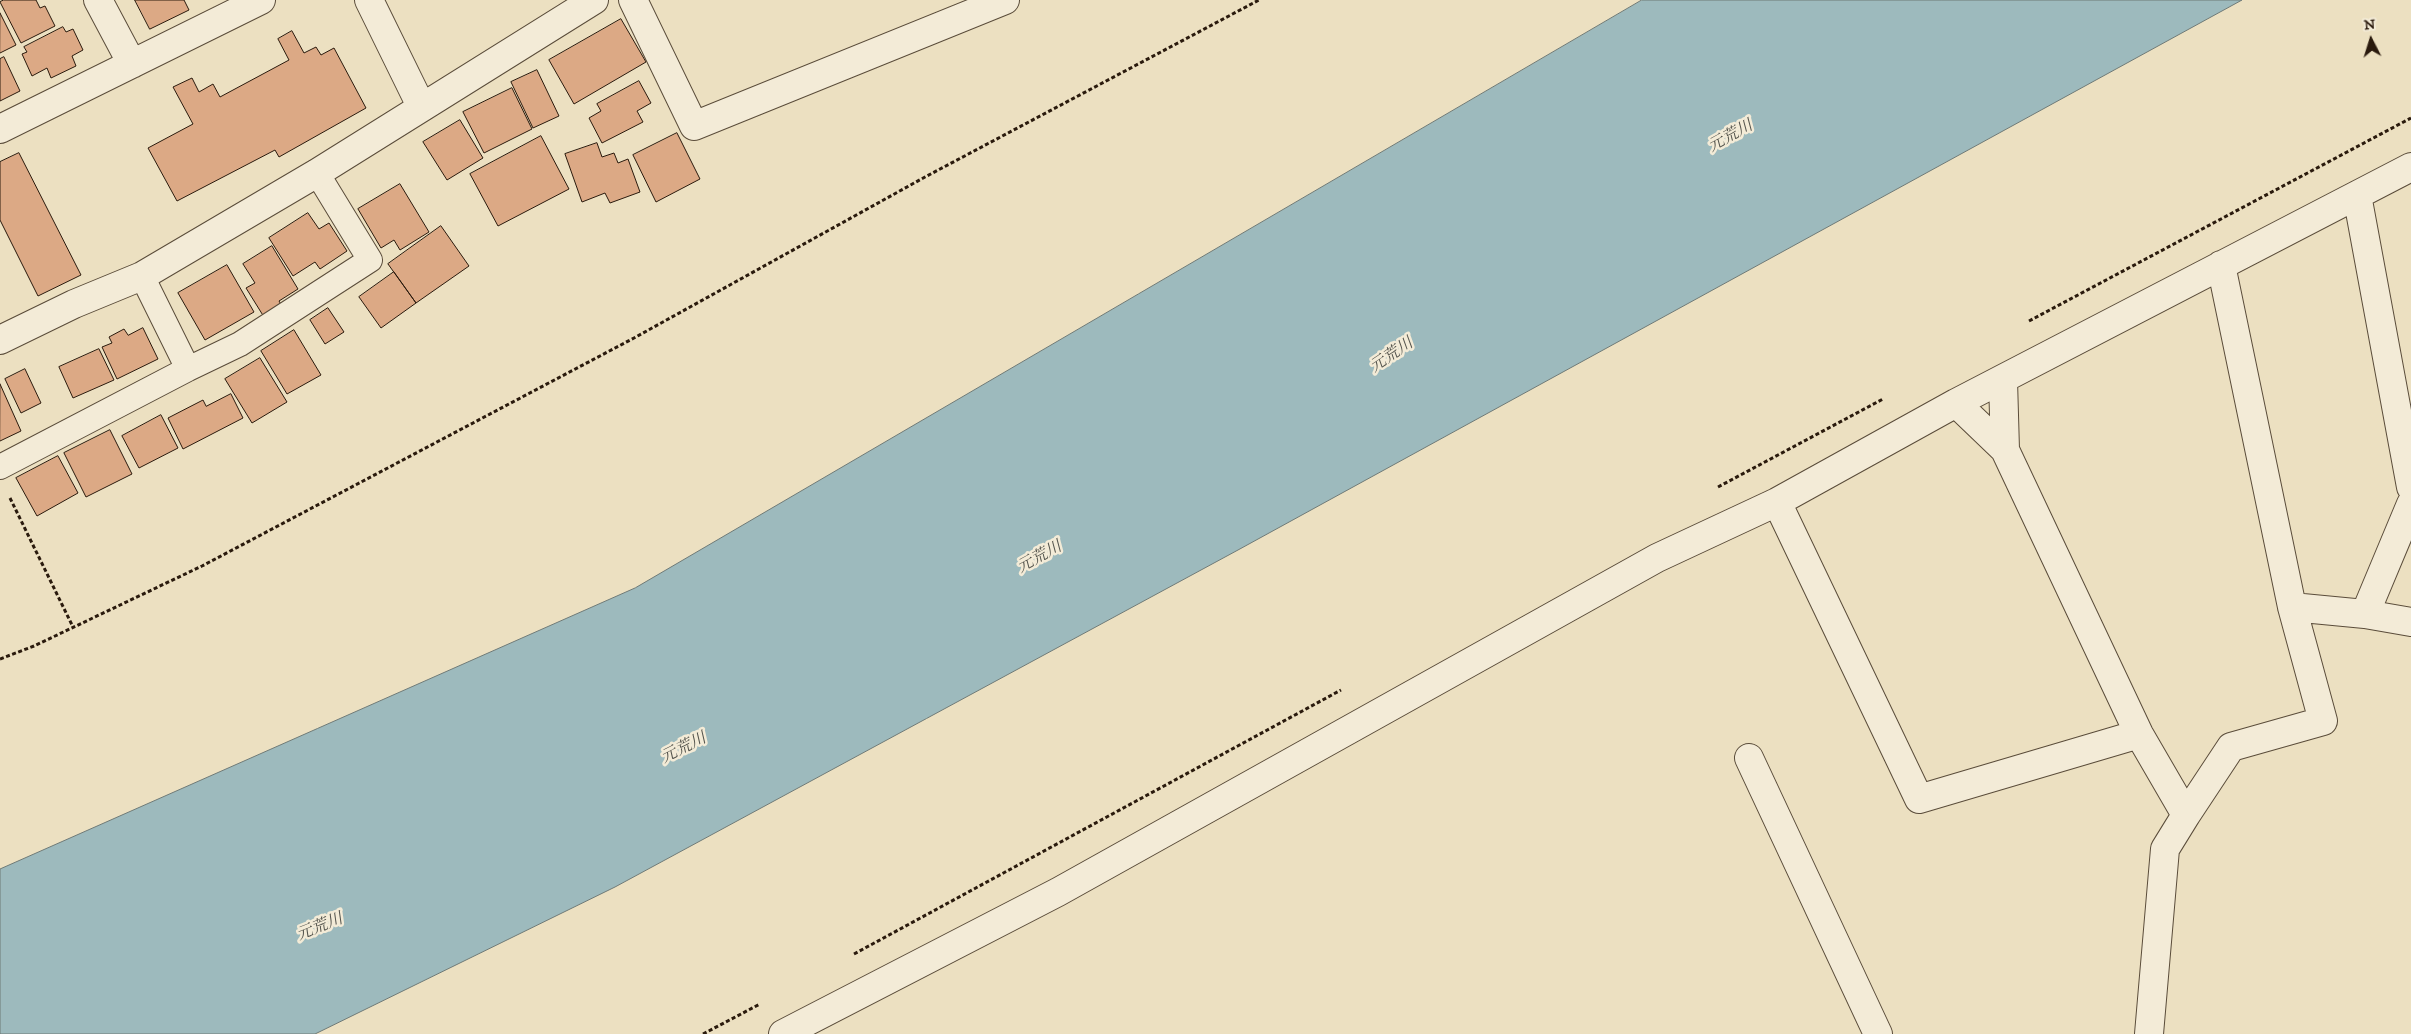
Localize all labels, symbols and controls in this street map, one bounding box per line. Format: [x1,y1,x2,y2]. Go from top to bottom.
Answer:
north arrow [2346,15,2396,65]
text: N [2363,16,2376,35]
water label: 元荒川 [1705,117,1757,157]
water label: 元荒川 [1367,335,1417,377]
water label: 元荒川 [1014,538,1066,578]
water label: 元荒川 [658,730,710,768]
water label: 元荒川 [294,910,346,946]

